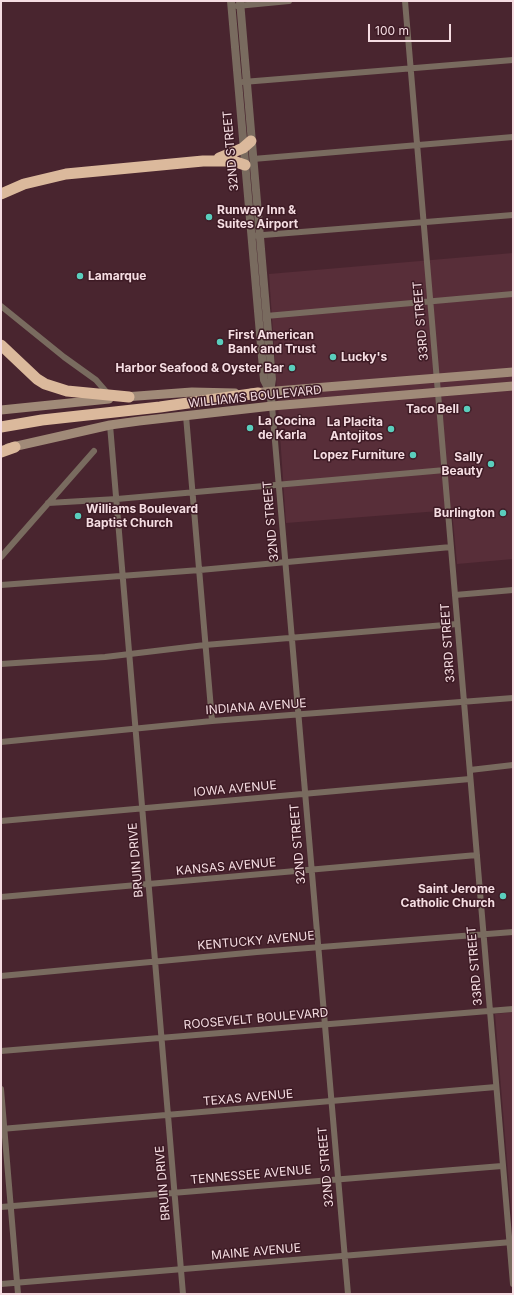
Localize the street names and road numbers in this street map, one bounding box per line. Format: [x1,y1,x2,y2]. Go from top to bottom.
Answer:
street label: 32ND STREET [220,110,242,192]
street label: 33RD STREET [410,281,432,361]
street label: WILLIAMS BOULEVARD [188,383,322,411]
street label: 32ND STREET [260,480,282,562]
street label: 33RD STREET [438,603,458,683]
street label: INDIANA AVENUE [205,696,307,718]
street label: IOWA AVENUE [193,778,277,800]
street label: 32ND STREET [287,803,309,885]
street label: BRUIN DRIVE [126,822,146,898]
street label: KANSAS AVENUE [175,855,277,879]
street label: 33RD STREET [464,926,486,1006]
street label: KENTUCKY AVENUE [197,929,315,953]
street label: ROOSEVELT BOULEVARD [183,1005,329,1033]
street label: TEXAS AVENUE [202,1087,294,1109]
street label: 32ND STREET [315,1126,337,1208]
street label: BRUIN DRIVE [153,1145,173,1221]
street label: TENNESSEE AVENUE [190,1163,312,1187]
street label: MAINE AVENUE [210,1241,302,1263]

